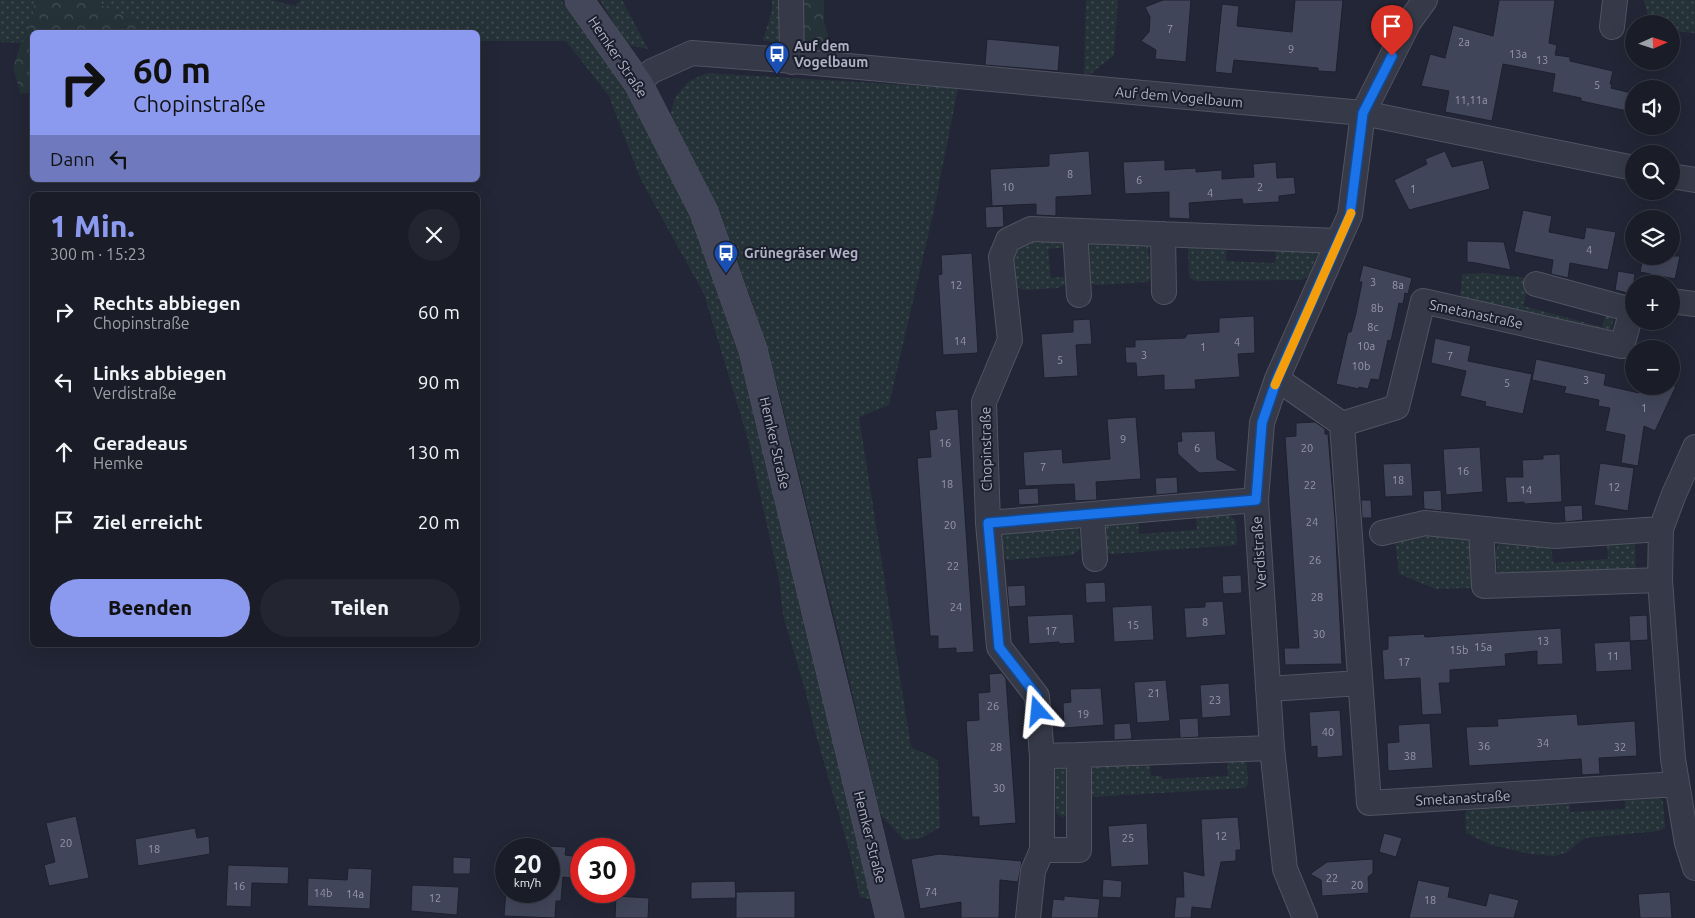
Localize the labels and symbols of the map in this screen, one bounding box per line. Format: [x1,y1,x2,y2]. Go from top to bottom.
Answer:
pin [1371,5,1413,56]
street label: Hemker Straße [585,14,651,100]
north arrow [1625,15,1680,70]
house number: 7 [1167,23,1173,35]
house number: 2a [1458,36,1470,48]
place label: Auf dem Vogelbaum [794,38,868,70]
bus stop icon: Auf dem Vogelbaum [764,41,790,75]
house number: 9 [1288,43,1294,55]
house number: 13a [1509,48,1527,60]
house number: 13 [1536,54,1548,66]
house number: 5 [1594,79,1600,91]
street label: Auf dem Vogelbaum [1114,83,1244,111]
house number: 11,11a [1454,94,1488,106]
house number: 8 [1067,168,1073,180]
house number: 6 [1136,174,1142,186]
house number: 10 [1002,181,1014,193]
house number: 2 [1257,181,1263,193]
house number: 1 [1410,183,1416,195]
house number: 4 [1207,187,1213,199]
bus stop icon: Grünegräser Weg [713,240,739,274]
house number: 4 [1586,244,1592,256]
place label: Grünegräser Weg [744,245,858,261]
house number: 3 [1370,276,1376,288]
house number: 12 [950,279,962,291]
house number: 8a [1392,279,1404,291]
street label: Smetanastraße [1428,296,1524,332]
house number: 8b [1371,302,1383,314]
house number: 8c [1367,321,1379,333]
house number: 14 [954,335,966,347]
house number: 4 [1234,336,1240,348]
house number: 10a [1357,340,1375,352]
house number: 1 [1200,341,1206,353]
house number: 3 [1141,349,1147,361]
house number: 7 [1447,350,1453,362]
house number: 5 [1057,354,1063,366]
house number: 10b [1352,360,1370,372]
house number: 3 [1583,374,1589,386]
house number: 5 [1504,377,1510,389]
street label: Hemker Straße [757,395,793,491]
house number: 1 [1641,402,1647,414]
street label: Chopinstraße [977,407,995,491]
house number: 9 [1120,433,1126,445]
house number: 16 [939,437,951,449]
house number: 6 [1194,442,1200,454]
house number: 20 [1301,442,1313,454]
house number: 7 [1040,461,1046,473]
house number: 16 [1457,465,1469,477]
house number: 18 [1392,474,1404,486]
house number: 18 [941,478,953,490]
house number: 22 [1304,479,1316,491]
house number: 12 [1608,481,1620,493]
house number: 14 [1520,484,1532,496]
street label: Verdistraße [1248,516,1270,590]
house number: 24 [1306,516,1318,528]
house number: 20 [944,519,956,531]
house number: 26 [1309,554,1321,566]
house number: 22 [947,560,959,572]
house number: 28 [1311,591,1323,603]
house number: 24 [950,601,962,613]
house number: 8 [1202,616,1208,628]
house number: 15 [1127,619,1139,631]
house number: 17 [1045,625,1057,637]
house number: 30 [1313,628,1325,640]
house number: 13 [1537,635,1549,647]
house number: 15a [1474,641,1492,653]
house number: 15b [1450,644,1468,656]
house number: 11 [1607,650,1619,662]
house number: 17 [1398,656,1410,668]
position arrow [1011,684,1063,736]
house number: 21 [1148,687,1160,699]
house number: 23 [1209,694,1221,706]
house number: 26 [987,700,999,712]
house number: 19 [1077,708,1089,720]
house number: 40 [1322,726,1334,738]
house number: 34 [1537,737,1549,749]
house number: 36 [1478,740,1490,752]
house number: 28 [990,741,1002,753]
house number: 32 [1614,741,1626,753]
house number: 38 [1404,750,1416,762]
house number: 30 [993,782,1005,794]
street label: Smetanastraße [1415,788,1511,808]
street label: Hemker Straße [851,789,889,885]
house number: 12 [1215,830,1227,842]
house number: 25 [1122,832,1134,844]
house number: 20 [60,837,72,849]
speed limit sign: 30 [570,838,635,903]
house number: 18 [148,843,160,855]
house number: 22 [1326,872,1338,884]
house number: 20 [1351,879,1363,891]
house number: 16 [233,880,245,892]
house number: 74 [925,886,937,898]
house number: 14b [314,887,332,899]
house number: 14a [346,888,364,900]
house number: 12 [429,892,441,904]
house number: 18 [1424,894,1436,906]

